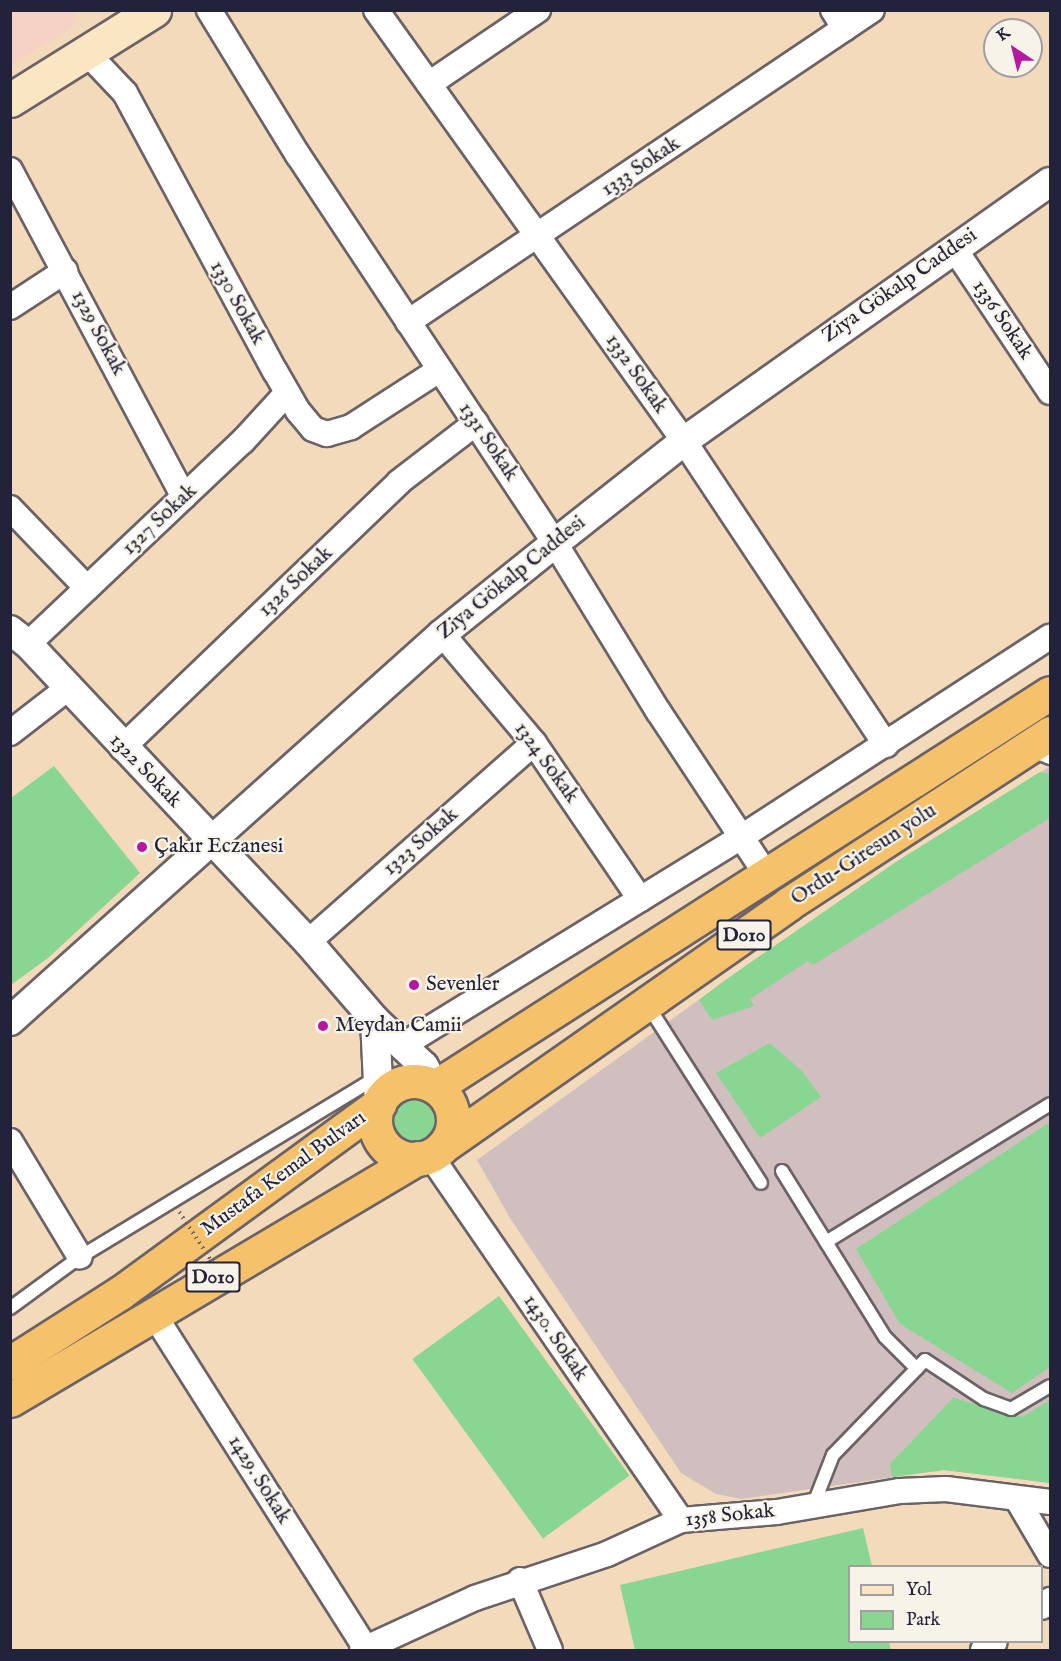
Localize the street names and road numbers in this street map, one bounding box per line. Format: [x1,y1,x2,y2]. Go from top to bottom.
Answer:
street label: 1333 Sokak [597,132,685,202]
street label: Ziya Gökalp Caddesi [818,223,982,349]
street label: 1330 Sokak [204,257,270,349]
street label: 1336 Sokak [966,275,1038,365]
street label: 1329 Sokak [65,286,131,380]
street label: 1332 Sokak [599,329,673,419]
street label: 1331 Sokak [453,398,523,486]
street label: 1327 Sokak [117,479,203,561]
street label: Ziya Gökalp Caddesi [433,511,591,645]
street label: 1326 Sokak [254,541,338,623]
street label: 1324 Sokak [508,718,584,808]
street label: 1322 Sokak [103,729,187,813]
street label: Ordu-Giresun yolu [787,799,941,911]
street label: 1323 Sokak [378,802,464,882]
road number: D010 [716,918,772,952]
street label: Mustafa Kemal Bulvarı [197,1106,371,1242]
road number: D010 [184,1260,242,1294]
street label: 1430. Sokak [517,1290,593,1386]
street label: 1429. Sokak [222,1431,296,1529]
street label: 1358 Sokak [684,1499,776,1533]

